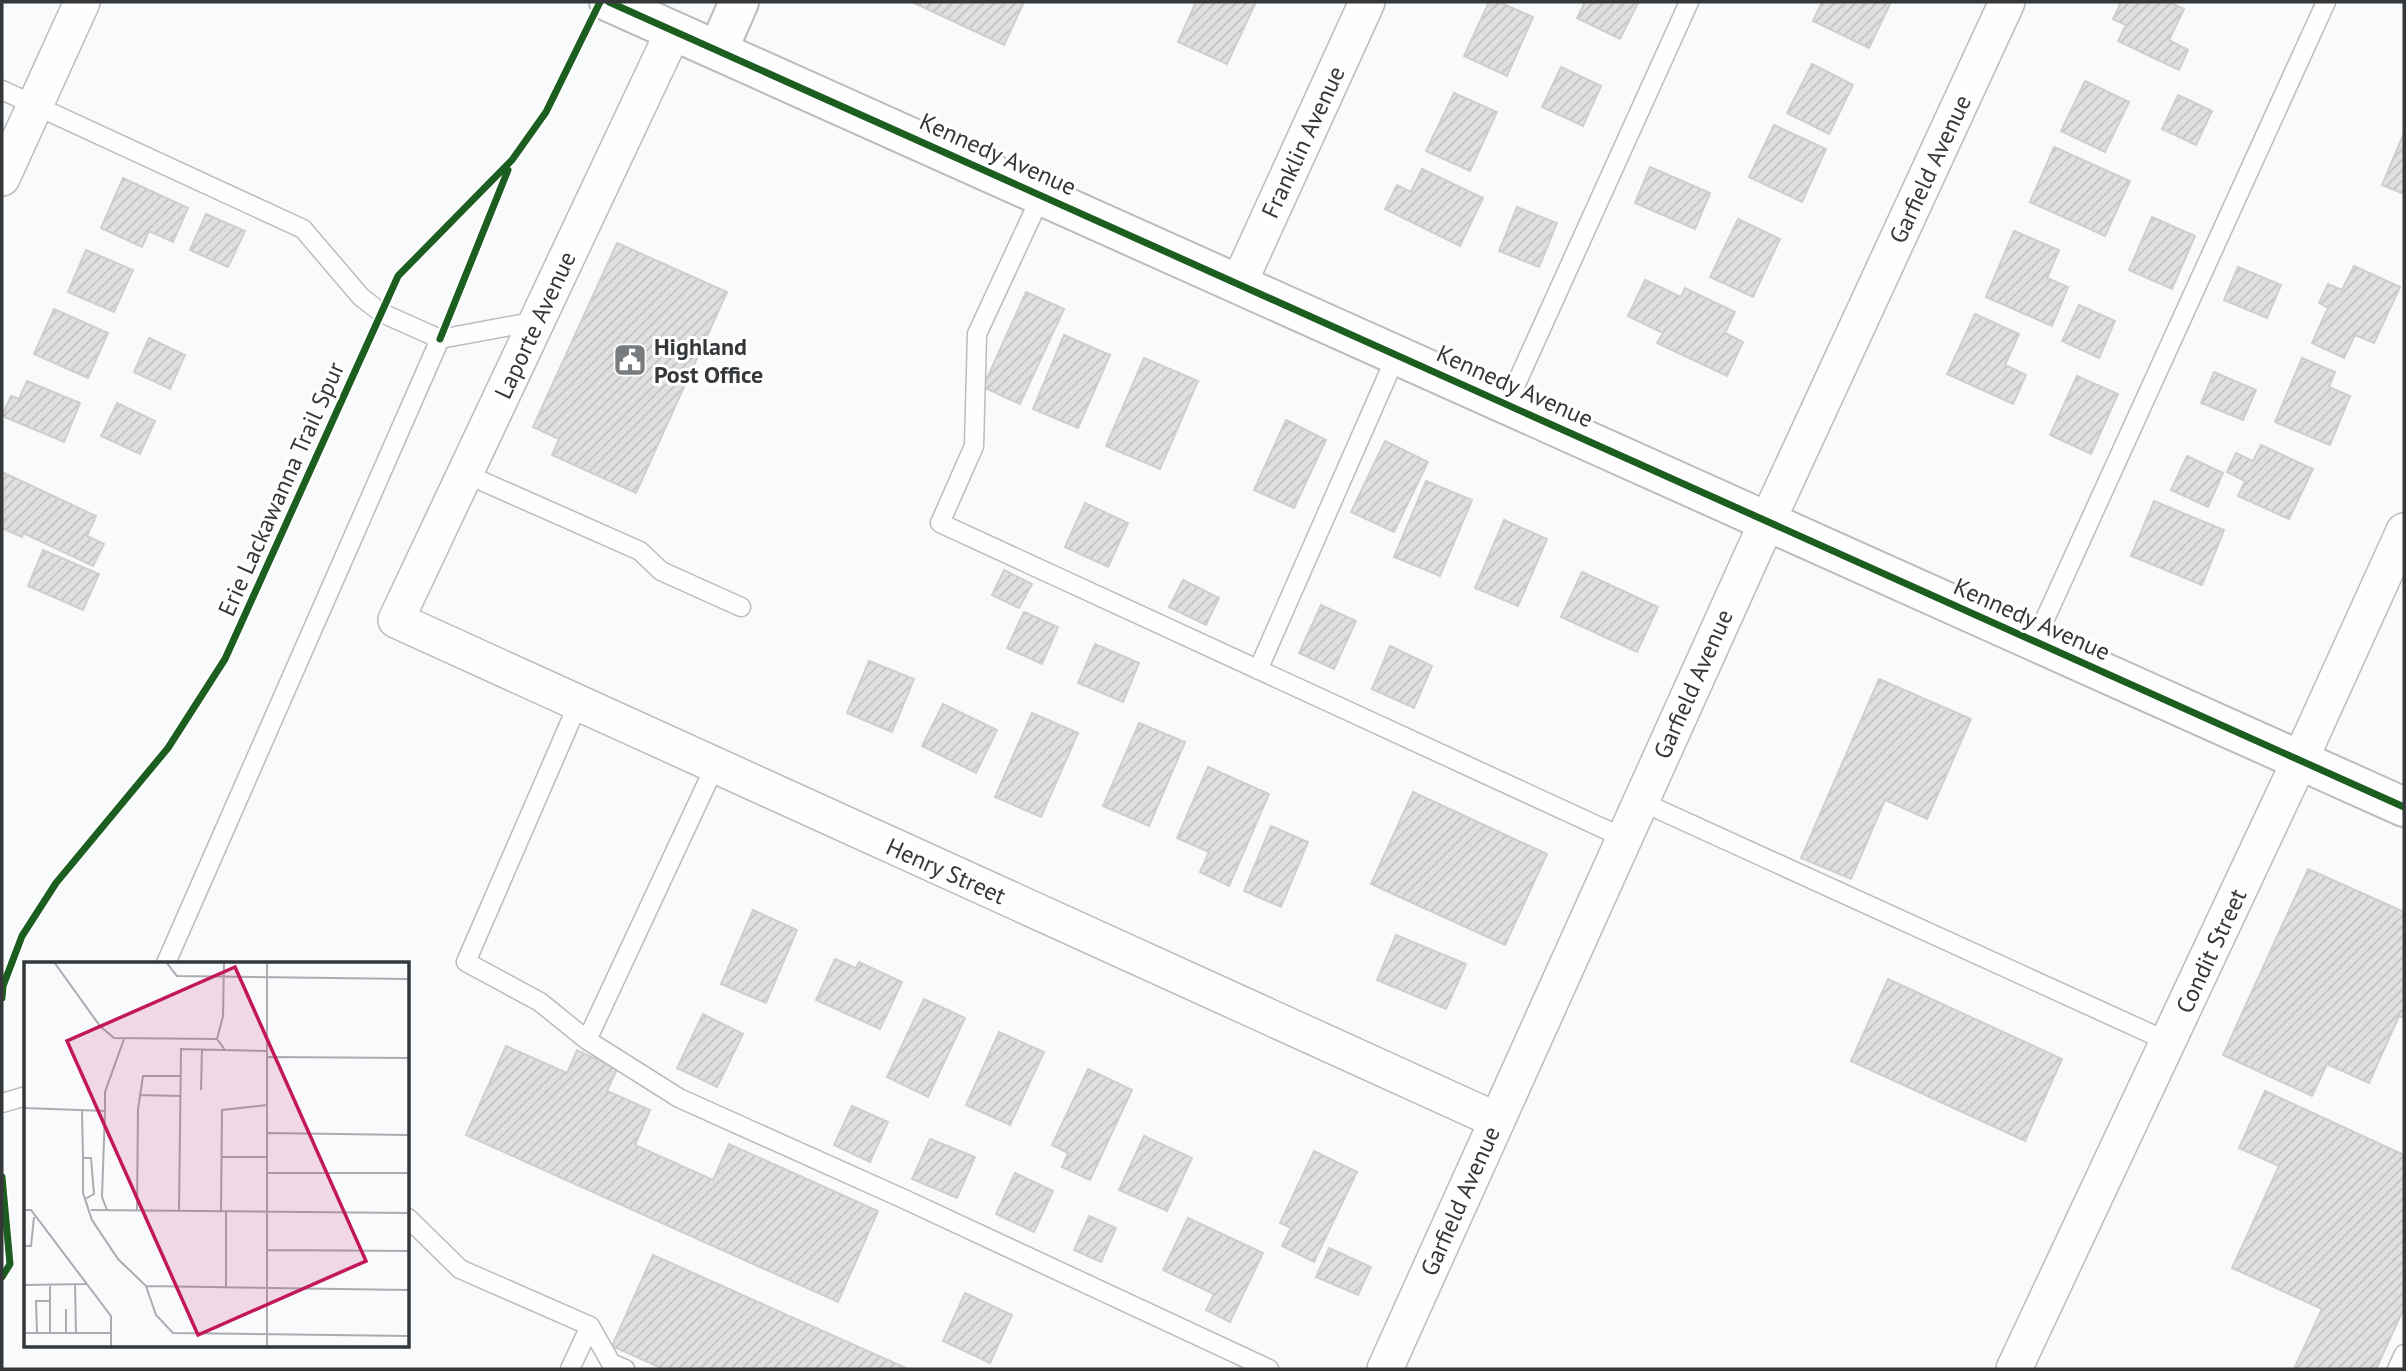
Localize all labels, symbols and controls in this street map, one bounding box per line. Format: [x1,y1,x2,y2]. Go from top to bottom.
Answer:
street label: Franklin Avenue [1254,61,1352,223]
street label: Garfield Avenue [1882,90,1978,248]
street label: Kennedy Avenue [915,106,1081,202]
street label: Laporte Avenue [487,246,583,404]
place label: Highland Post Office [654,331,763,390]
street label: Kennedy Avenue [1432,338,1598,434]
public building icon: Highland Post Office [611,341,649,379]
street label: Erie Lackawanna Trail Spur [211,357,351,621]
street label: Kennedy Avenue [1949,571,2115,667]
street label: Garfield Avenue [1646,604,1740,764]
street label: Henry Street [881,831,1011,911]
street label: Condit Street [2169,884,2253,1018]
inset map [24,962,410,1346]
street label: Garfield Avenue [1413,1121,1507,1281]

